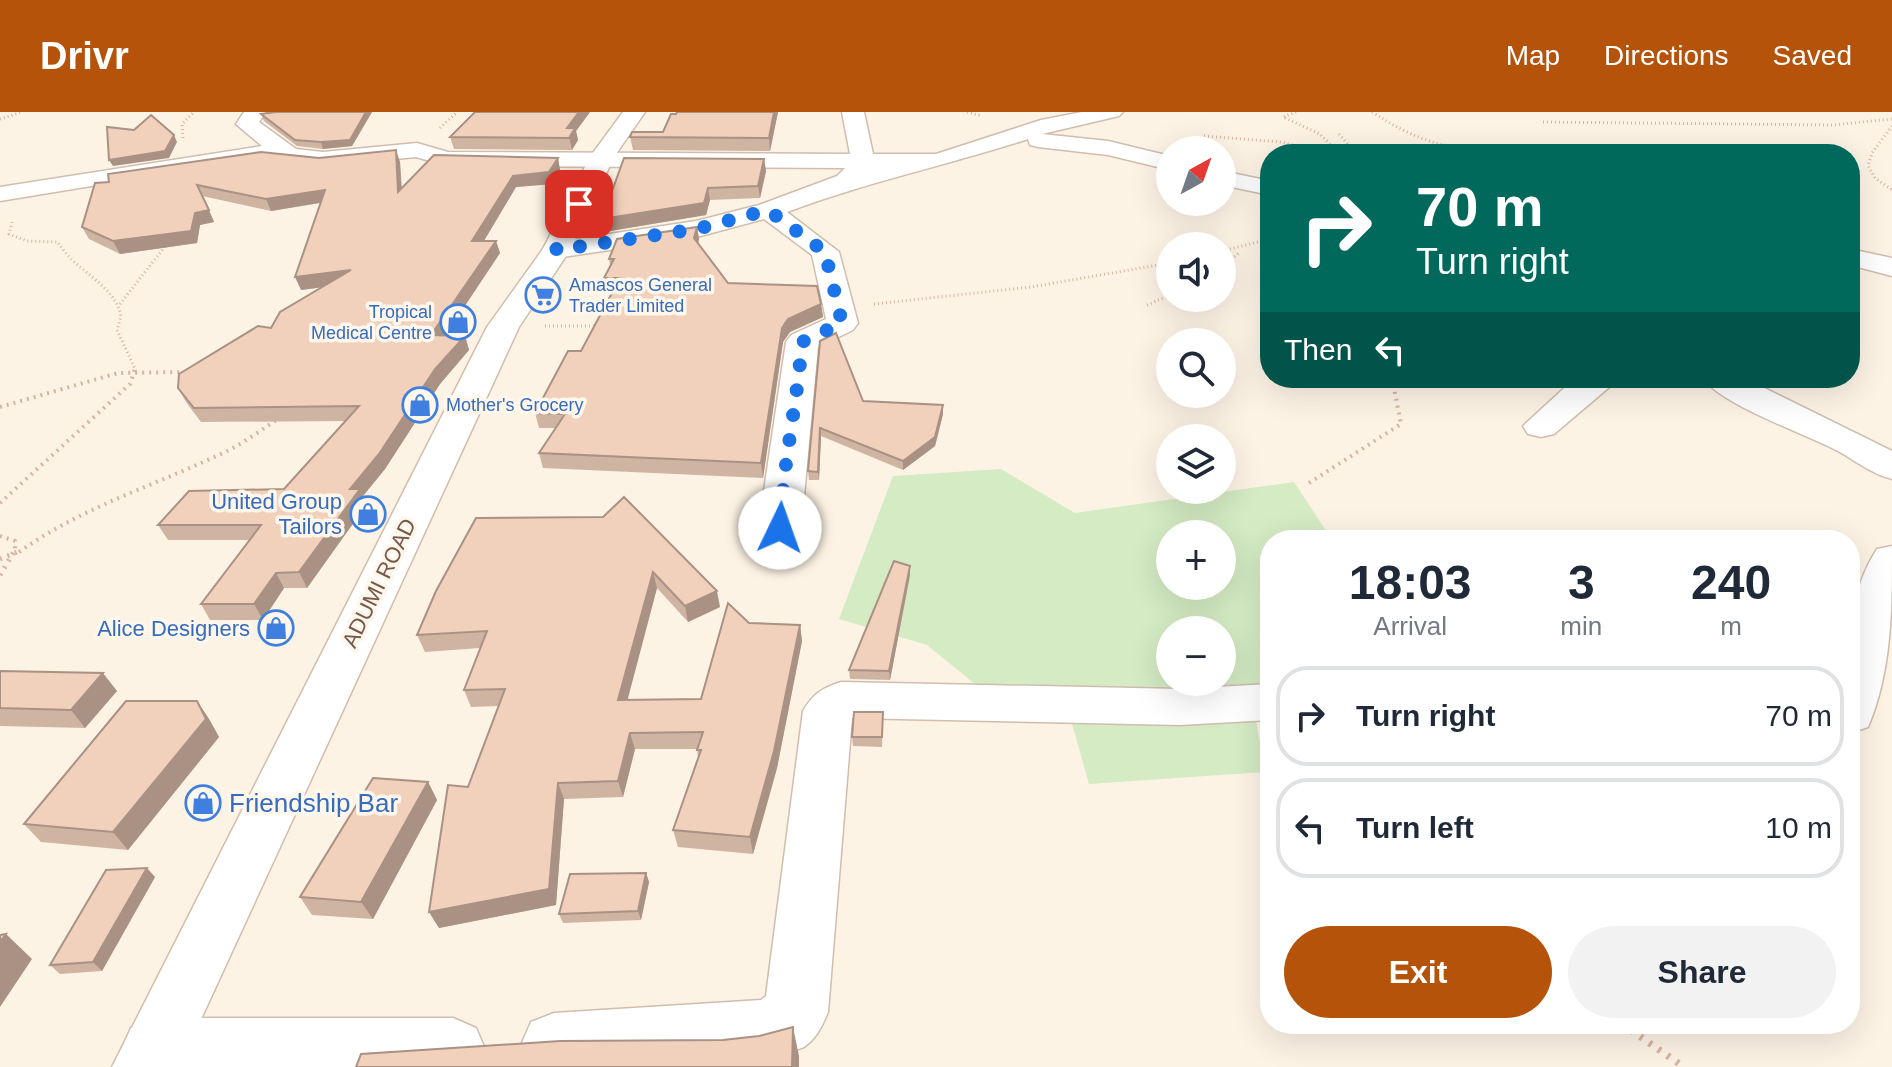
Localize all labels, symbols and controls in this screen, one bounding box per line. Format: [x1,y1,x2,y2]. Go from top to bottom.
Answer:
text: Drivr [40,35,129,77]
text: Map [1506,40,1560,71]
text: Directions [1604,40,1729,71]
text: Saved [1773,40,1852,71]
north arrow [1156,136,1236,216]
map controls [1156,136,1236,696]
pin [545,170,613,238]
text: 70 m [1416,175,1544,238]
icon: right [1284,176,1388,280]
icon: arrive [557,182,601,226]
button: sound [1156,232,1236,312]
text: Turn right [1416,241,1569,282]
place label: Amascos General Trader Limited [569,275,712,316]
supermarket icon: Amascos General Trader Limited [524,276,562,314]
place label: Tropical Medical Centre [311,302,432,343]
shop icon: Tropical Medical Centre [439,303,477,341]
button: search [1156,328,1236,408]
icon: left [1368,328,1412,372]
text: Then [1284,333,1352,366]
shop icon: Mother's Grocery [401,386,439,424]
place label: Mother's Grocery [446,395,583,415]
button: layers [1156,424,1236,504]
position arrow [738,486,822,570]
place label: United Group Tailors [211,489,342,539]
shop icon: United Group Tailors [349,495,387,533]
street label: ADUMI ROAD [337,514,421,652]
button: + [1156,520,1236,600]
text: 18:03 [1349,556,1472,609]
text: 3 [1568,556,1595,609]
text: 240 [1691,556,1771,609]
shop icon: Alice Designers [257,609,295,647]
text: Arrival [1373,611,1447,641]
text: min [1560,611,1602,641]
text: m [1720,611,1742,641]
place label: Alice Designers [97,616,250,641]
button: − [1156,616,1236,696]
icon: right [1288,694,1332,738]
text: Turn right [1356,699,1495,732]
text: 70 m [1765,699,1832,732]
shop icon: Friendship Bar [184,784,222,822]
place label: Friendship Bar [229,788,398,818]
icon: left [1288,806,1332,850]
text: Turn left [1356,811,1474,844]
text: 10 m [1765,811,1832,844]
button: Exit [1284,926,1552,1018]
button: Share [1568,926,1836,1018]

